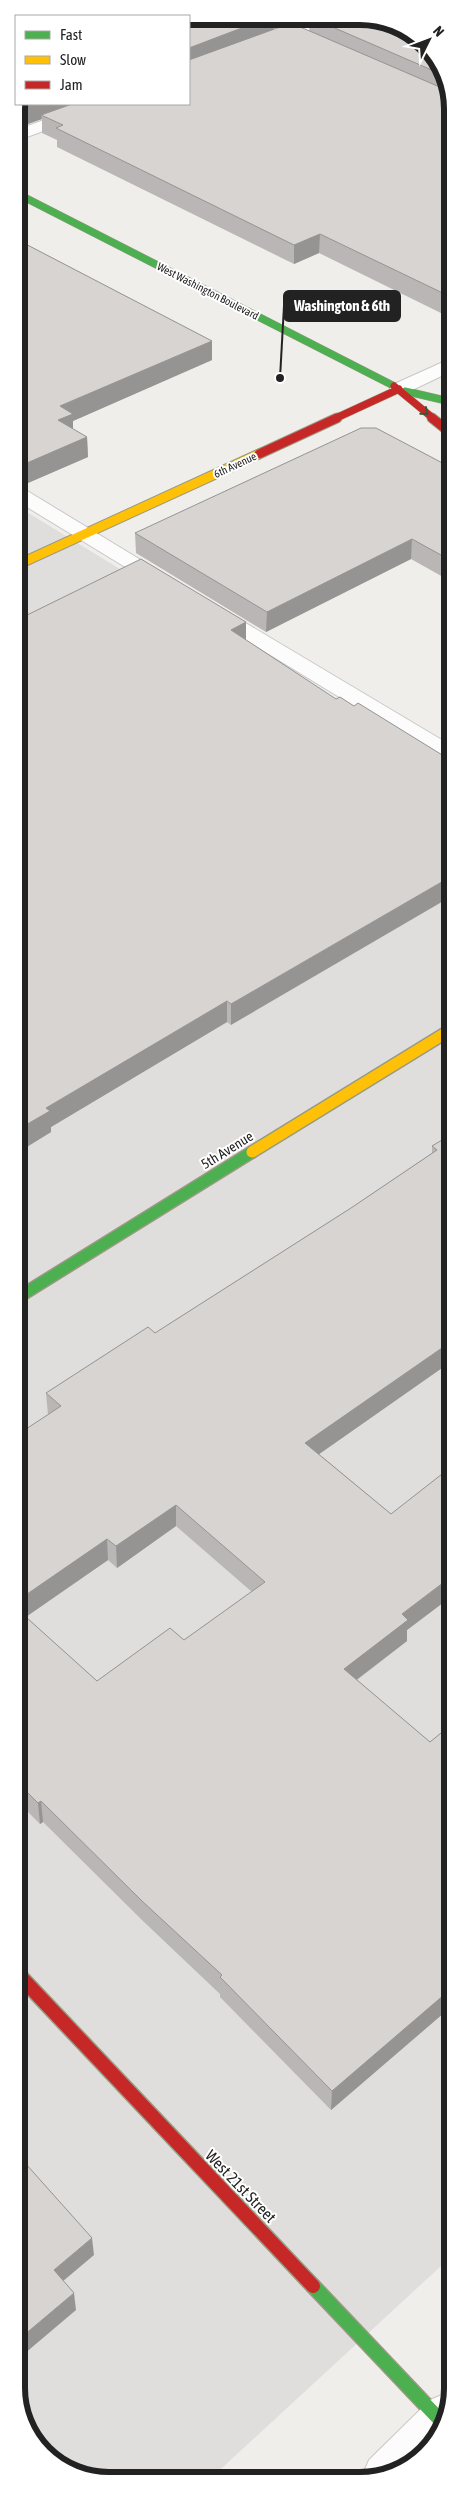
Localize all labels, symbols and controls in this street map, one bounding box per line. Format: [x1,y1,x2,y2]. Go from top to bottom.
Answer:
legend [15,15,190,105]
north arrow [404,15,454,65]
text: N [430,23,447,40]
text: Fast [60,26,82,43]
text: Slow [60,51,86,68]
text: Jam [60,76,83,93]
street label: West Washington Boulevard [155,260,261,322]
callout: Washington & 6th [284,291,400,321]
text: Washington & 6th [293,297,390,314]
one-way arrow [420,406,429,415]
street label: 6th Avenue [212,450,258,480]
street label: 5th Avenue [198,1128,256,1172]
street label: West 21st Street [202,2146,280,2226]

